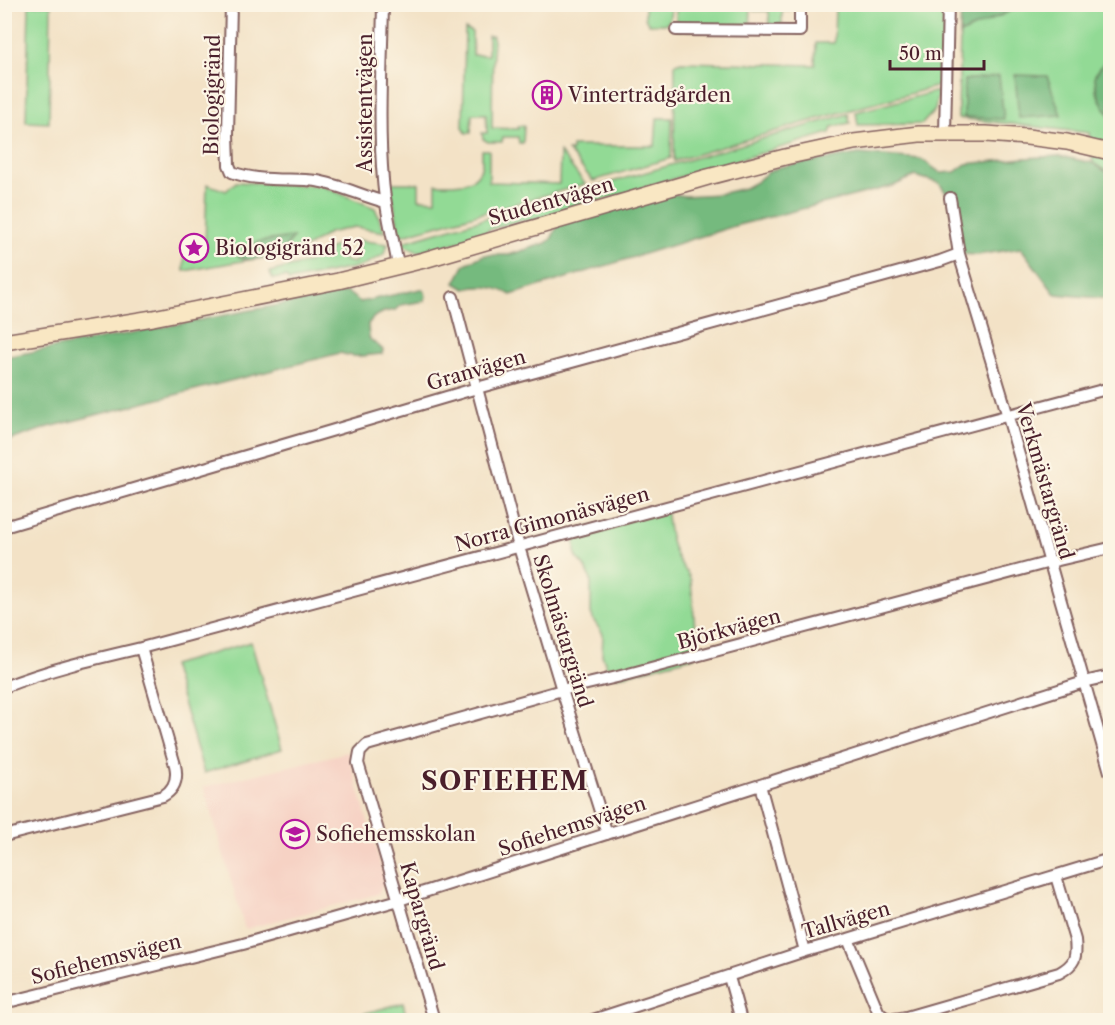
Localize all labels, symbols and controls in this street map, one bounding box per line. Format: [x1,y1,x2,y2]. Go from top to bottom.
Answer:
street label: Assistentvägen [353,33,377,174]
scale bar [890,33,984,71]
street label: Biologigränd [199,34,225,156]
text: 50 m [899,43,942,65]
building icon: Vinterträdgården [531,79,563,111]
place label: Vinterträdgården [567,83,731,107]
street label: Studentvägen [486,172,617,230]
place icon: Biologigränd 52 [178,232,210,264]
place label: Biologigränd 52 [215,236,364,260]
street label: Granvägen [424,344,529,396]
street label: Verkmästargränd [1011,399,1079,562]
street label: Norra Gimonäsvägen [452,481,652,557]
street label: Skolmästargränd [528,552,598,710]
street label: Björkvägen [675,604,784,654]
district label: SOFIEHEM [421,765,589,797]
street label: Sofiehemsvägen [495,791,649,861]
school or university icon: Sofiehemsskolan [279,818,311,850]
place label: Sofiehemsskolan [316,822,476,846]
street label: Kapargränd [395,859,449,973]
street label: Tallvägen [799,896,893,944]
street label: Sofiehemsvägen [28,929,184,989]

